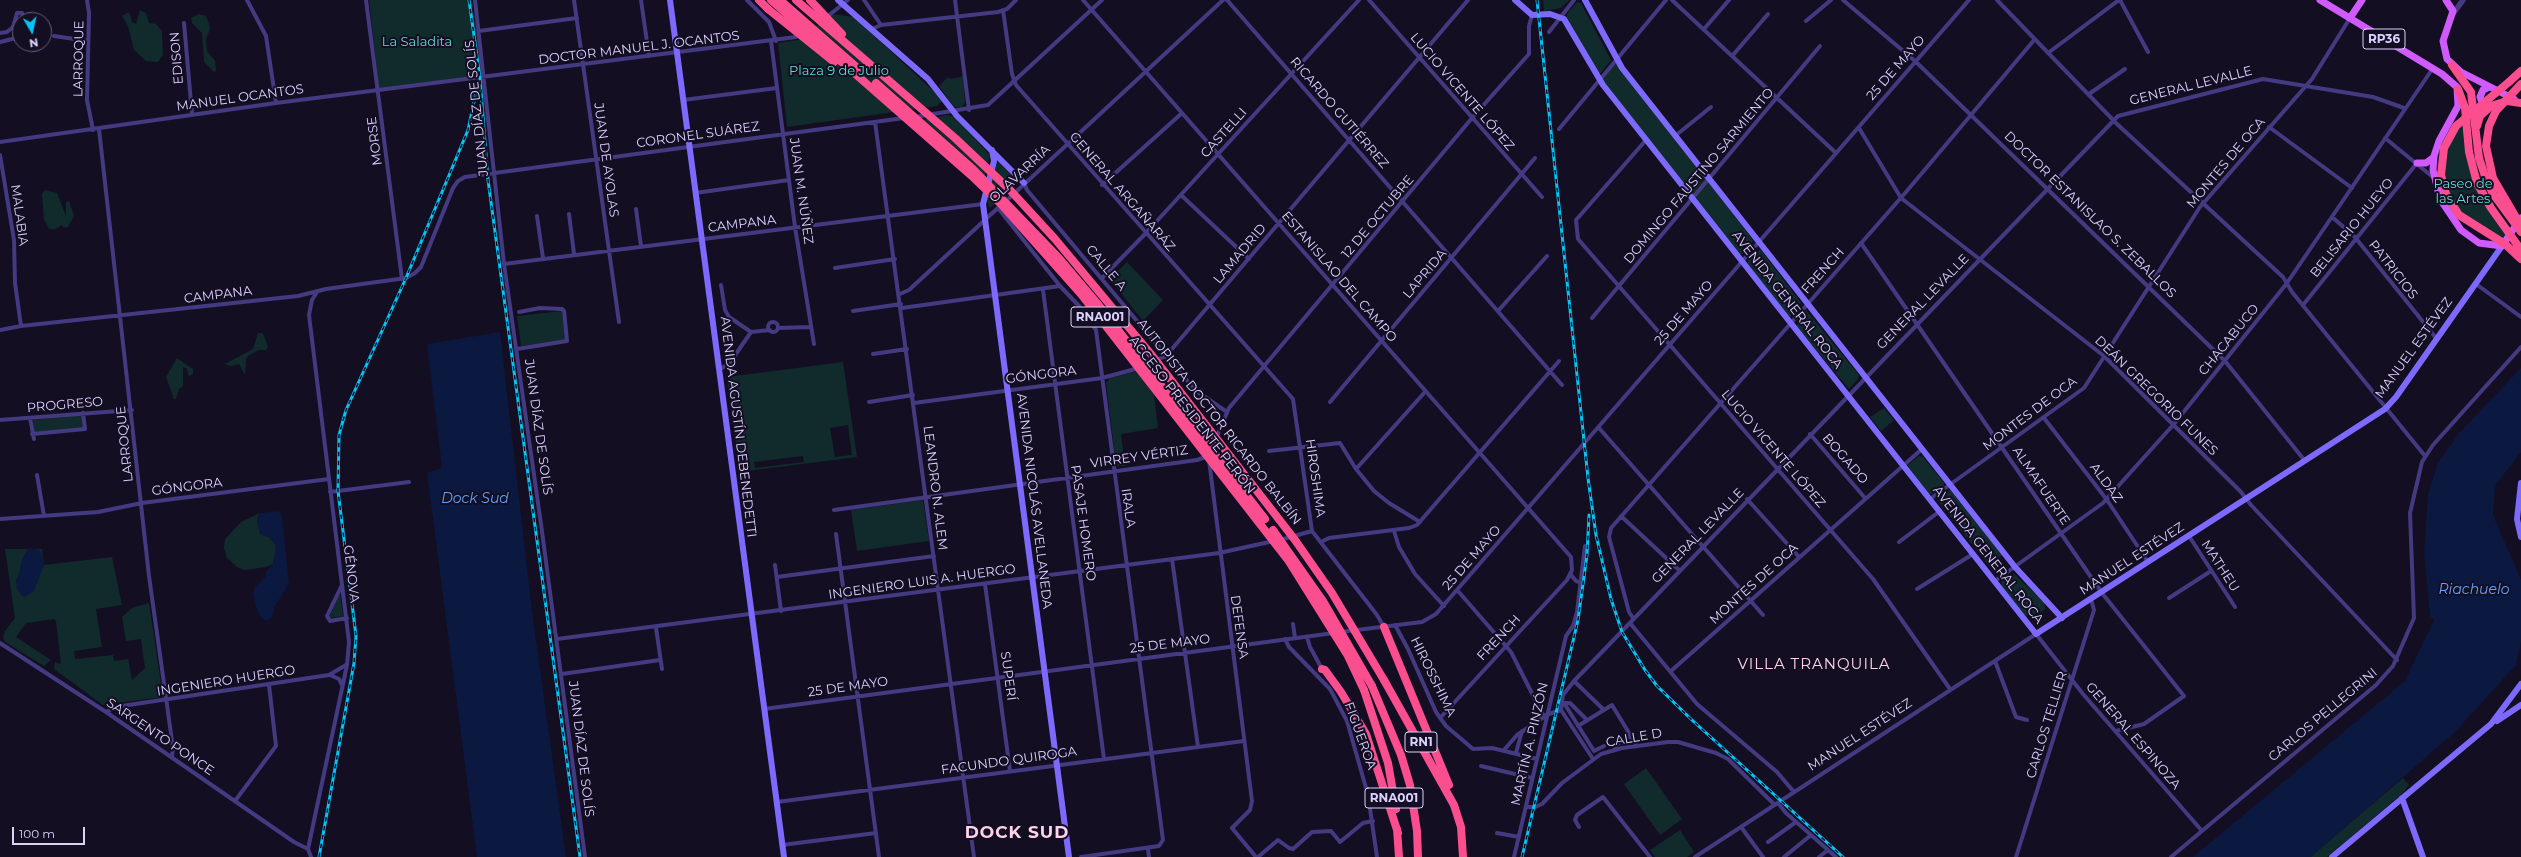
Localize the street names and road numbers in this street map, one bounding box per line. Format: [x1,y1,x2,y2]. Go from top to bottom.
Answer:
street label: LARROQUE [71,21,87,97]
street label: DOCTOR MANUEL J. OCANTOS [537,28,741,68]
road number: RP36 [2363,29,2405,49]
street label: LUCIO VICENTE LÓPEZ [1407,30,1517,154]
street label: EDISON [167,31,187,85]
street label: 25 DE MAYO [1864,32,1928,104]
street label: JUAN DÍAZ DE SOLÍS [462,39,492,177]
street label: RICARDO GUTIÉRREZ [1286,54,1392,172]
street label: GENERAL LEVALLE [2128,63,2254,109]
street label: MANUEL OCANTOS [175,81,305,115]
street label: DOMINGO FAUSTINO SARMIENTO [1621,85,1777,267]
street label: JUAN DE AYOLAS [590,102,622,218]
street label: CASTELLI [1198,105,1250,161]
street label: MONTES DE OCA [2184,115,2268,211]
street label: MORSE [364,116,386,166]
street label: CORONEL SUÁREZ [635,119,761,151]
street label: DOCTOR ESTANISLAO S. ZEBALLOS [2001,128,2179,302]
street label: GENERAL ARGAÑARÁZ [1066,129,1178,255]
street label: JUAN M. NÚÑEZ [786,137,816,245]
street label: OLAVARRÍA [986,142,1054,206]
street label: 12 DE OCTUBRE [1339,172,1417,262]
street label: BELISARIO HUEYO [2307,175,2397,281]
street label: MALABIA [7,183,31,247]
street label: ESTANISLAO DEL CAMPO [1278,208,1400,346]
street label: CAMPANA [707,212,777,236]
street label: LAMADRID [1210,221,1270,287]
street label: AVENIDA GENERAL ROCA [1728,228,1846,372]
street label: PATRICIOS [2365,237,2421,303]
street label: CALLE A [1082,242,1130,294]
street label: FRENCH [1798,245,1848,297]
street label: LAPRIDA [1400,246,1450,302]
street label: GENERAL LEVALLE [1874,251,1972,353]
street label: 25 DE MAYO [1652,277,1716,349]
street label: CAMPANA [183,283,253,307]
street label: MANUEL ESTÉVEZ [2372,294,2456,402]
street label: CHACABUCO [2196,301,2262,379]
road number: RNA001 [1071,307,1129,327]
street label: AVENIDA AGUSTÍN DEBENEDETTI [717,316,759,538]
street label: AUTOPISTA DOCTOR RICARDO BALBÍN [1134,316,1304,528]
street label: ACCESO PRESIDENTE PERÓN [1126,333,1258,497]
street label: DEÁN GREGORIO FUNES [2091,333,2221,459]
street label: JUAN DÍAZ DE SOLÍS [521,358,555,496]
street label: GÓNGORA [1005,363,1077,387]
street label: MONTES DE OCA [1980,374,2080,454]
street label: LUCIO VICENTE LÓPEZ [1718,387,1828,511]
street label: AVENIDA NICOLÁS AVELLANEDA [1013,392,1055,610]
street label: PROGRESO [26,394,104,416]
street label: LARROQUE [113,405,137,483]
street label: LEANDRO N. ALEM [920,425,950,551]
street label: BOGADO [1819,431,1871,487]
street label: HIROSHIMA [1302,438,1328,518]
street label: VIRREY VÉRTIZ [1089,442,1189,472]
street label: ALMAFUERTE [2009,444,2073,528]
street label: ALDAZ [2086,460,2126,506]
street label: PASAJE HOMERO [1067,464,1099,582]
street label: GÓNGORA [151,475,223,499]
street label: AVENIDA GENERAL ROCA [1929,483,2047,627]
street label: GENERAL LEVALLE [1649,485,1747,587]
street label: IRALA [1118,487,1138,529]
street label: MANUEL ESTÉVEZ [2077,520,2187,598]
street label: 25 DE MAYO [1440,522,1504,594]
street label: MATHEU [2198,537,2242,595]
street label: MONTES DE OCA [1707,540,1801,628]
street label: GÉNOVA [340,544,362,604]
street label: INGENIERO LUIS A. HUERGO [827,561,1017,603]
street label: DEFENSA [1227,594,1251,660]
street label: FRENCH [1474,612,1524,664]
street label: 25 DE MAYO [1129,631,1211,657]
street label: HIROSSHIMA [1407,634,1459,720]
street label: SUPERÍ [997,650,1019,702]
street label: INGENIERO HUERGO [156,662,296,700]
street label: CARLOS PELLEGRINI [2265,665,2381,765]
street label: CARLOS TELLIER [2023,670,2071,780]
street label: 25 DE MAYO [807,674,889,700]
street label: GENERAL ESPINOZA [2082,679,2184,793]
street label: JUAN DÍAZ DE SOLÍS [565,680,597,818]
street label: MARTÍN A. PINZÓN [1508,681,1552,807]
street label: SARGENTO PONCE [103,695,217,779]
street label: MANUEL ESTÉVEZ [1805,696,1915,774]
street label: FIGUEROA [1341,700,1379,772]
street label: CALLE D [1605,725,1663,751]
road number: RN1 [1405,732,1437,752]
street label: FACUNDO QUIROGA [940,744,1078,778]
road number: RNA001 [1365,788,1423,808]

